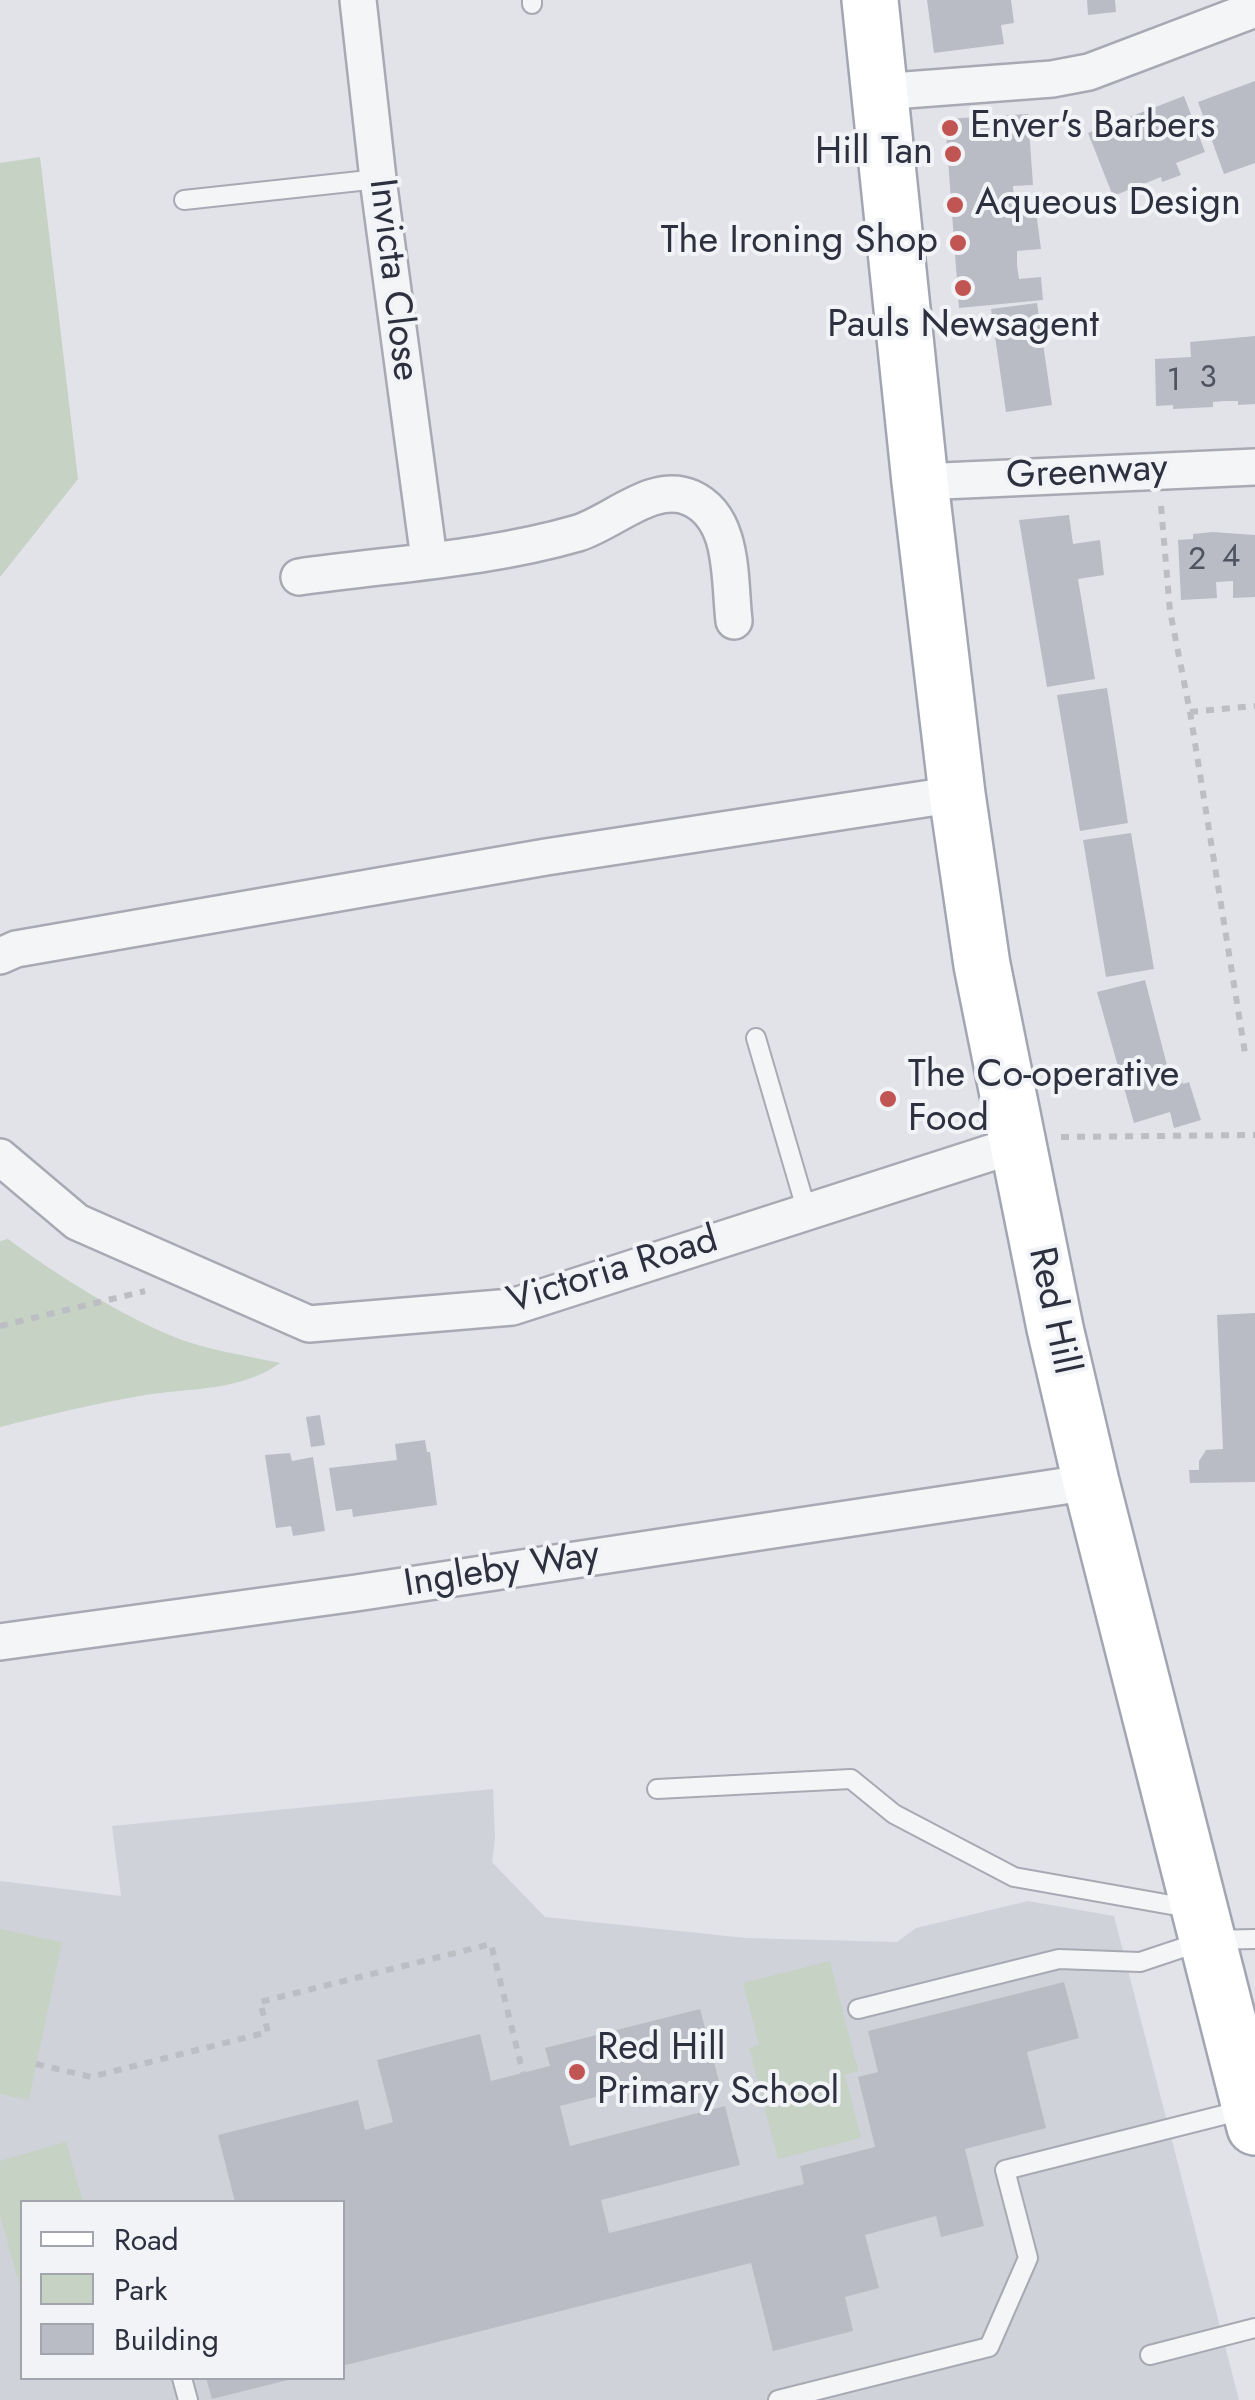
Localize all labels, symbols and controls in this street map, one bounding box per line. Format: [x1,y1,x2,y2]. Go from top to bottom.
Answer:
place label: Enver's Barbers [970,105,1215,151]
marker: Enver's Barbers [939,117,961,139]
place label: Hill Tan [815,131,933,177]
marker: Hill Tan [942,143,964,165]
street label: Invicta Close [357,176,427,384]
place label: Aqueous Design [975,182,1241,228]
marker: Aqueous Design [944,194,966,216]
place label: The Ironing Shop [661,220,938,266]
marker: The Ironing Shop [947,232,969,254]
marker: Pauls Newsagent [952,277,974,299]
place label: Pauls Newsagent [827,304,1099,350]
house number: 3 [1199,360,1217,398]
house number: 1 [1167,363,1181,401]
street label: Greenway [1005,447,1169,501]
house number: 4 [1222,539,1240,577]
house number: 2 [1188,542,1206,580]
place label: The Co-operative Food [908,1054,1179,1144]
marker: The Co-operative Food [877,1088,899,1110]
street label: Victoria Road [502,1218,724,1326]
street label: Red Hill [1016,1243,1088,1379]
street label: Ingleby Way [401,1533,603,1609]
place label: Red Hill Primary School [597,2027,839,2116]
marker: Red Hill Primary School [566,2061,588,2083]
legend [20,2200,345,2380]
text: Road [114,2218,179,2261]
text: Park [114,2268,167,2311]
text: Building [114,2318,219,2361]

